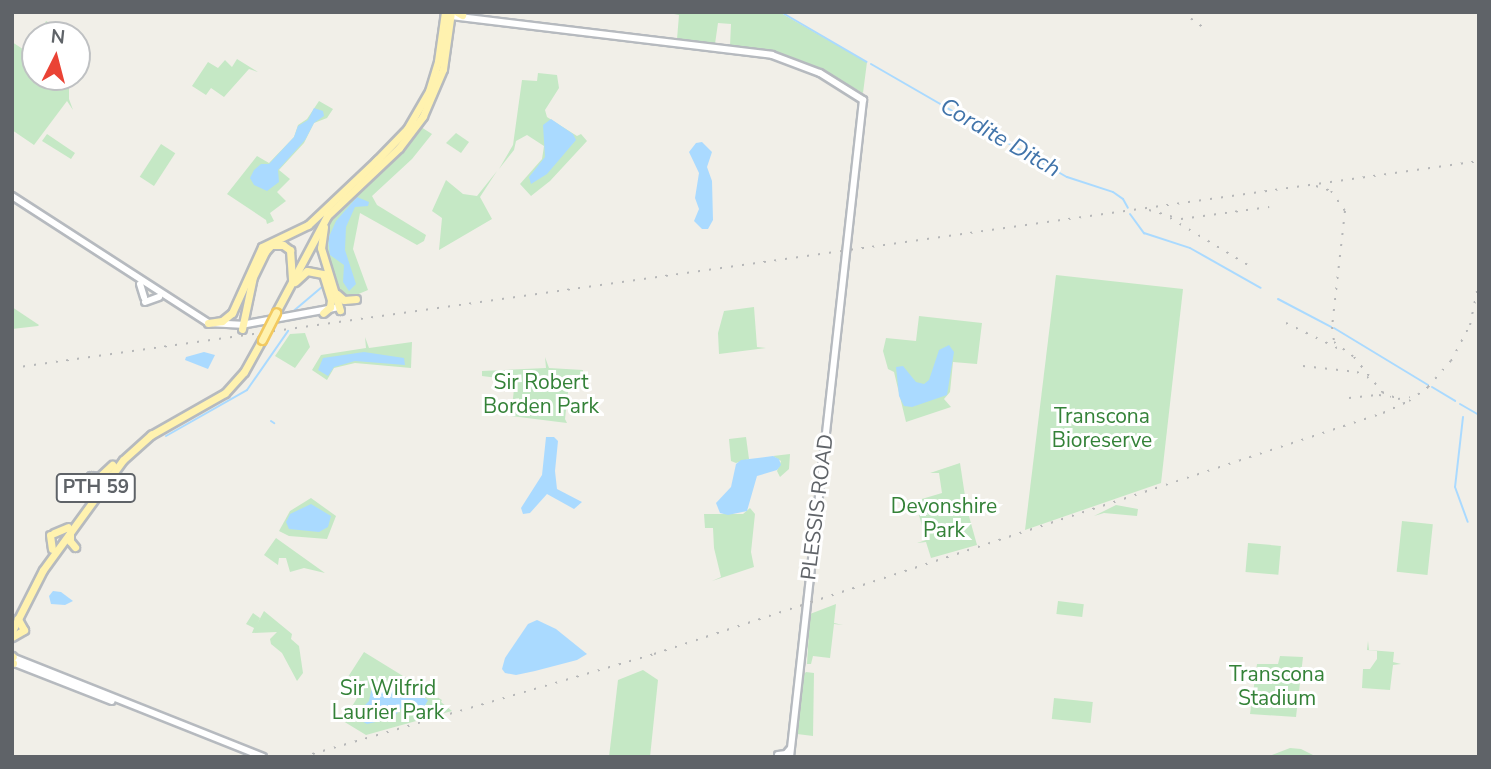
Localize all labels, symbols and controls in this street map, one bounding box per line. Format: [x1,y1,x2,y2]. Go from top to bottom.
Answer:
north arrow [21,21,91,91]
text: N [50,23,66,51]
water label: Cordite Ditch [935,92,1065,184]
park label: Sir Robert Borden Park [483,369,599,419]
park label: Transcona Bioreserve [1052,403,1152,453]
street label: PLESSIS ROAD [796,433,838,581]
road number: PTH 59 [56,472,136,503]
park label: Devonshire Park [891,493,997,543]
park label: Transcona Stadium [1229,661,1325,711]
park label: Sir Wilfrid Laurier Park [332,675,444,725]

